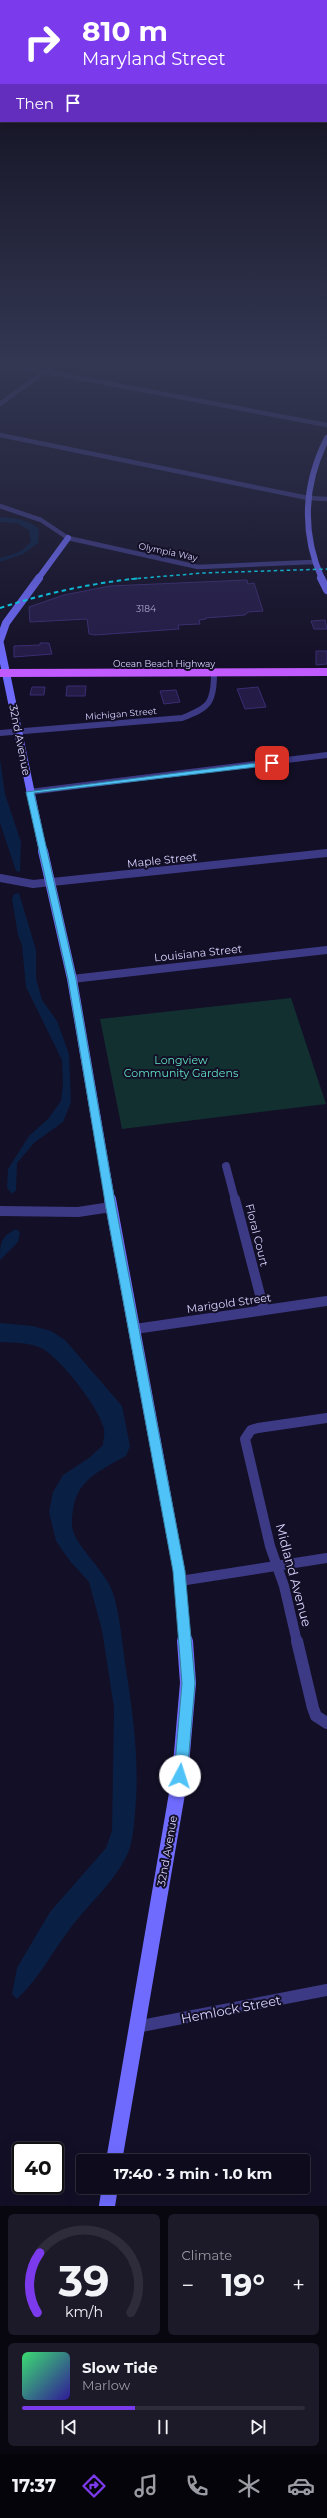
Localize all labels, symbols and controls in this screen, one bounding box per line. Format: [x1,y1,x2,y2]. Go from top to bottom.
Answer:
text: 810 m [82,14,168,48]
icon: right [16,16,68,68]
text: Maryland Street [82,48,226,70]
icon: arrive [62,92,84,114]
text: Then [16,94,54,113]
street label: Olympia Way [138,540,199,563]
house number: 3184 [136,603,156,614]
street label: Ocean Beach Highway [113,658,215,669]
street label: 32nd Avenue [6,703,34,777]
street label: Michigan Street [85,705,157,722]
pin [255,746,289,780]
icon: arrive [261,752,283,774]
street label: Maple Street [126,849,198,871]
street label: Louisiana Street [153,941,243,965]
park label: Longview Community Gardens [124,1053,239,1080]
street label: Floral Court [242,1202,272,1268]
street label: Marigold Street [186,1290,273,1316]
street label: Midland Avenue [273,1522,315,1628]
position arrow [159,1755,201,1797]
street label: 32nd Avenue [154,1814,180,1888]
street label: Hemlock Street [180,1991,282,2027]
speed limit sign: 40 [12,2142,64,2194]
text: 17:40 · 3 min · 1.0 km [114,2164,272,2183]
text: Climate [182,2247,232,2263]
text: 39 [57,2255,109,2305]
text: 19° [222,2267,265,2304]
text: − [182,2272,194,2299]
text: + [292,2272,305,2299]
text: km/h [65,2302,103,2320]
text: Slow Tide [82,2358,158,2377]
text: Marlow [82,2377,130,2393]
icon: previous [58,2416,80,2438]
icon: pause [152,2416,174,2438]
icon: next [247,2416,269,2438]
icon: directions [80,2472,108,2500]
icon: music [132,2472,160,2500]
icon: phone [183,2472,211,2500]
icon: climate [235,2472,263,2500]
icon: car [287,2472,315,2500]
text: 17:37 [12,2475,56,2497]

